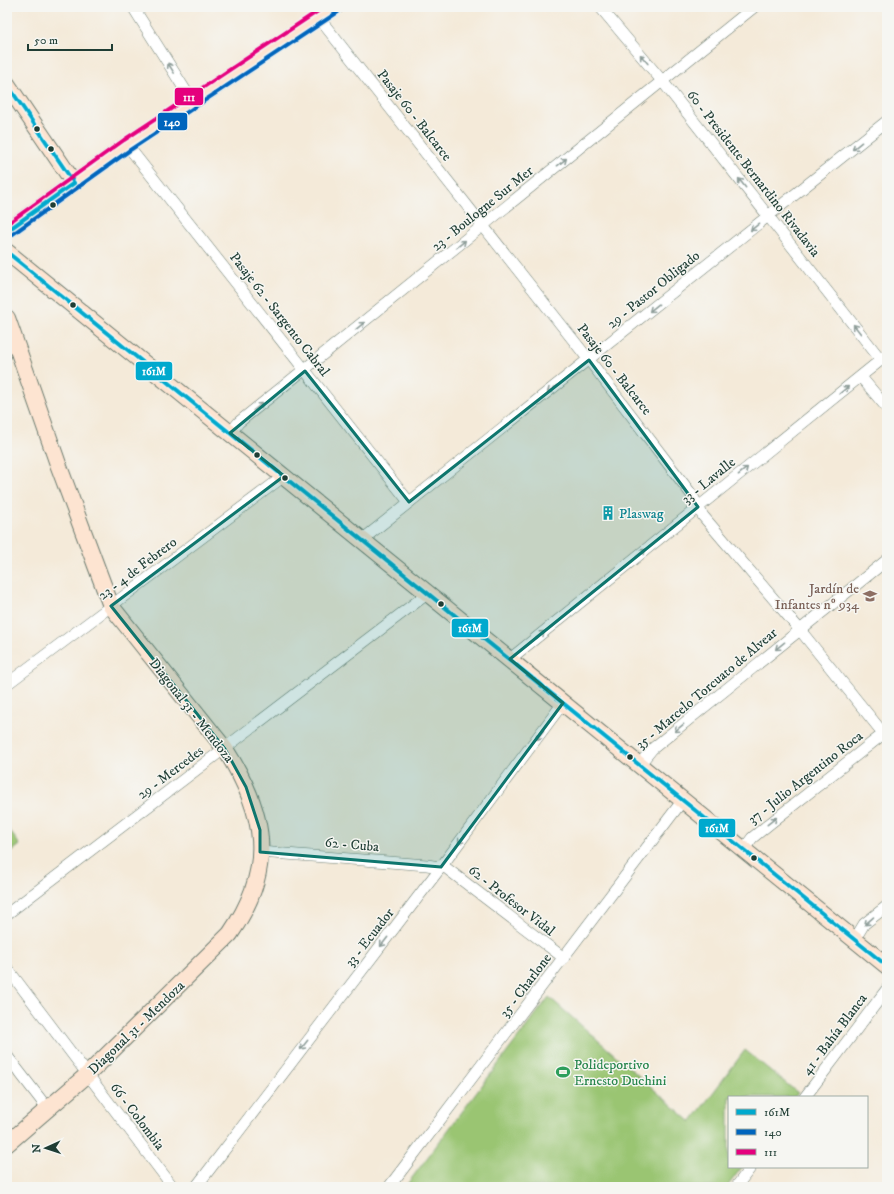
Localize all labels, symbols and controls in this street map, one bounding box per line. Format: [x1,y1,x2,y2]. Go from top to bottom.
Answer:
scale bar [28,26,112,52]
text: 50 m [34,33,58,48]
one-way arrow [639,54,648,65]
one-way arrow [167,63,175,74]
street label: Pasaje 60 - Balcarce [373,66,456,165]
line badge: 111 [174,87,204,106]
street label: 60 - Presidente Bernardino Rivadavia [682,87,824,261]
text: 111 [183,91,195,105]
line badge: 140 [157,112,188,131]
text: 140 [164,116,180,130]
unlabelled marker [32,124,42,134]
one-way arrow [851,141,862,150]
unlabelled marker [46,144,56,154]
one-way arrow [557,158,568,167]
street label: 23 - Boulogne Sur Mer [428,162,538,255]
one-way arrow [738,177,747,188]
unlabelled marker [48,200,58,210]
one-way arrow [750,222,760,231]
one-way arrow [455,239,466,248]
street label: 29 - Pastor Obligado [603,247,704,333]
street label: Pasaje 62 - Sargento Cabral [225,249,334,381]
unlabelled marker [68,300,78,310]
one-way arrow [648,304,659,313]
street label: Pasaje 60 - Balcarce [573,320,656,419]
one-way arrow [355,321,365,330]
one-way arrow [853,324,862,335]
line badge: 161M [135,361,173,381]
text: 161M [142,365,166,379]
one-way arrow [546,385,557,394]
one-way arrow [839,386,850,395]
one-way arrow [253,403,264,411]
unlabelled marker [252,450,262,460]
street label: 33 - Lavalle [678,453,739,508]
one-way arrow [737,467,748,476]
unlabelled marker [280,473,290,483]
building icon: Plaswag [600,505,616,521]
place label: Plaswag [619,505,664,523]
street label: 23 - 4 de Febrero [95,533,181,604]
one-way arrow [636,548,647,557]
place label: Jardín de Infantes nº 934 [775,580,860,614]
school or university icon: Jardín de Infantes nº 934 [862,588,878,604]
unlabelled marker [436,599,446,609]
line badge: 161M [451,618,489,638]
text: 161M [458,622,482,636]
street label: 35 - Marcelo Torcuato de Alvear [632,624,782,753]
one-way arrow [535,630,546,639]
one-way arrow [775,642,786,650]
street label: Diagonal 31 - Mendoza [145,655,238,766]
one-way arrow [674,723,685,732]
street label: 37 - Julio Argentino Roca [744,727,867,828]
one-way arrow [536,729,544,740]
street label: 29 - Mercedes [134,742,208,804]
unlabelled marker [625,752,635,762]
one-way arrow [766,817,777,826]
line badge: 161M [698,818,736,838]
text: 161M [705,822,729,836]
one-way arrow [458,833,467,844]
street label: 62 - Cuba [324,834,380,856]
unlabelled marker [749,853,759,863]
street label: 62 - Profesor Vidal [464,861,559,941]
street label: 33 - Ecuador [341,904,399,971]
one-way arrow [864,916,874,925]
one-way arrow [379,937,388,948]
street label: 35 - Charlone [496,950,556,1021]
street label: Diagonal 31 - Mendoza [85,977,189,1079]
street label: 41 - Bahía Blanca [798,990,871,1079]
one-way arrow [300,1040,309,1051]
place label: Polideportivo Ernesto Duchini [574,1056,667,1090]
sports icon: Polideportivo Ernesto Duchini [555,1064,571,1080]
street label: 66 - Colombia [106,1079,168,1154]
legend [728,1096,868,1168]
text: 161M [764,1105,790,1120]
text: 140 [764,1125,782,1140]
north arrow [26,1128,66,1168]
text: N [30,1144,44,1153]
text: 111 [764,1145,777,1160]

